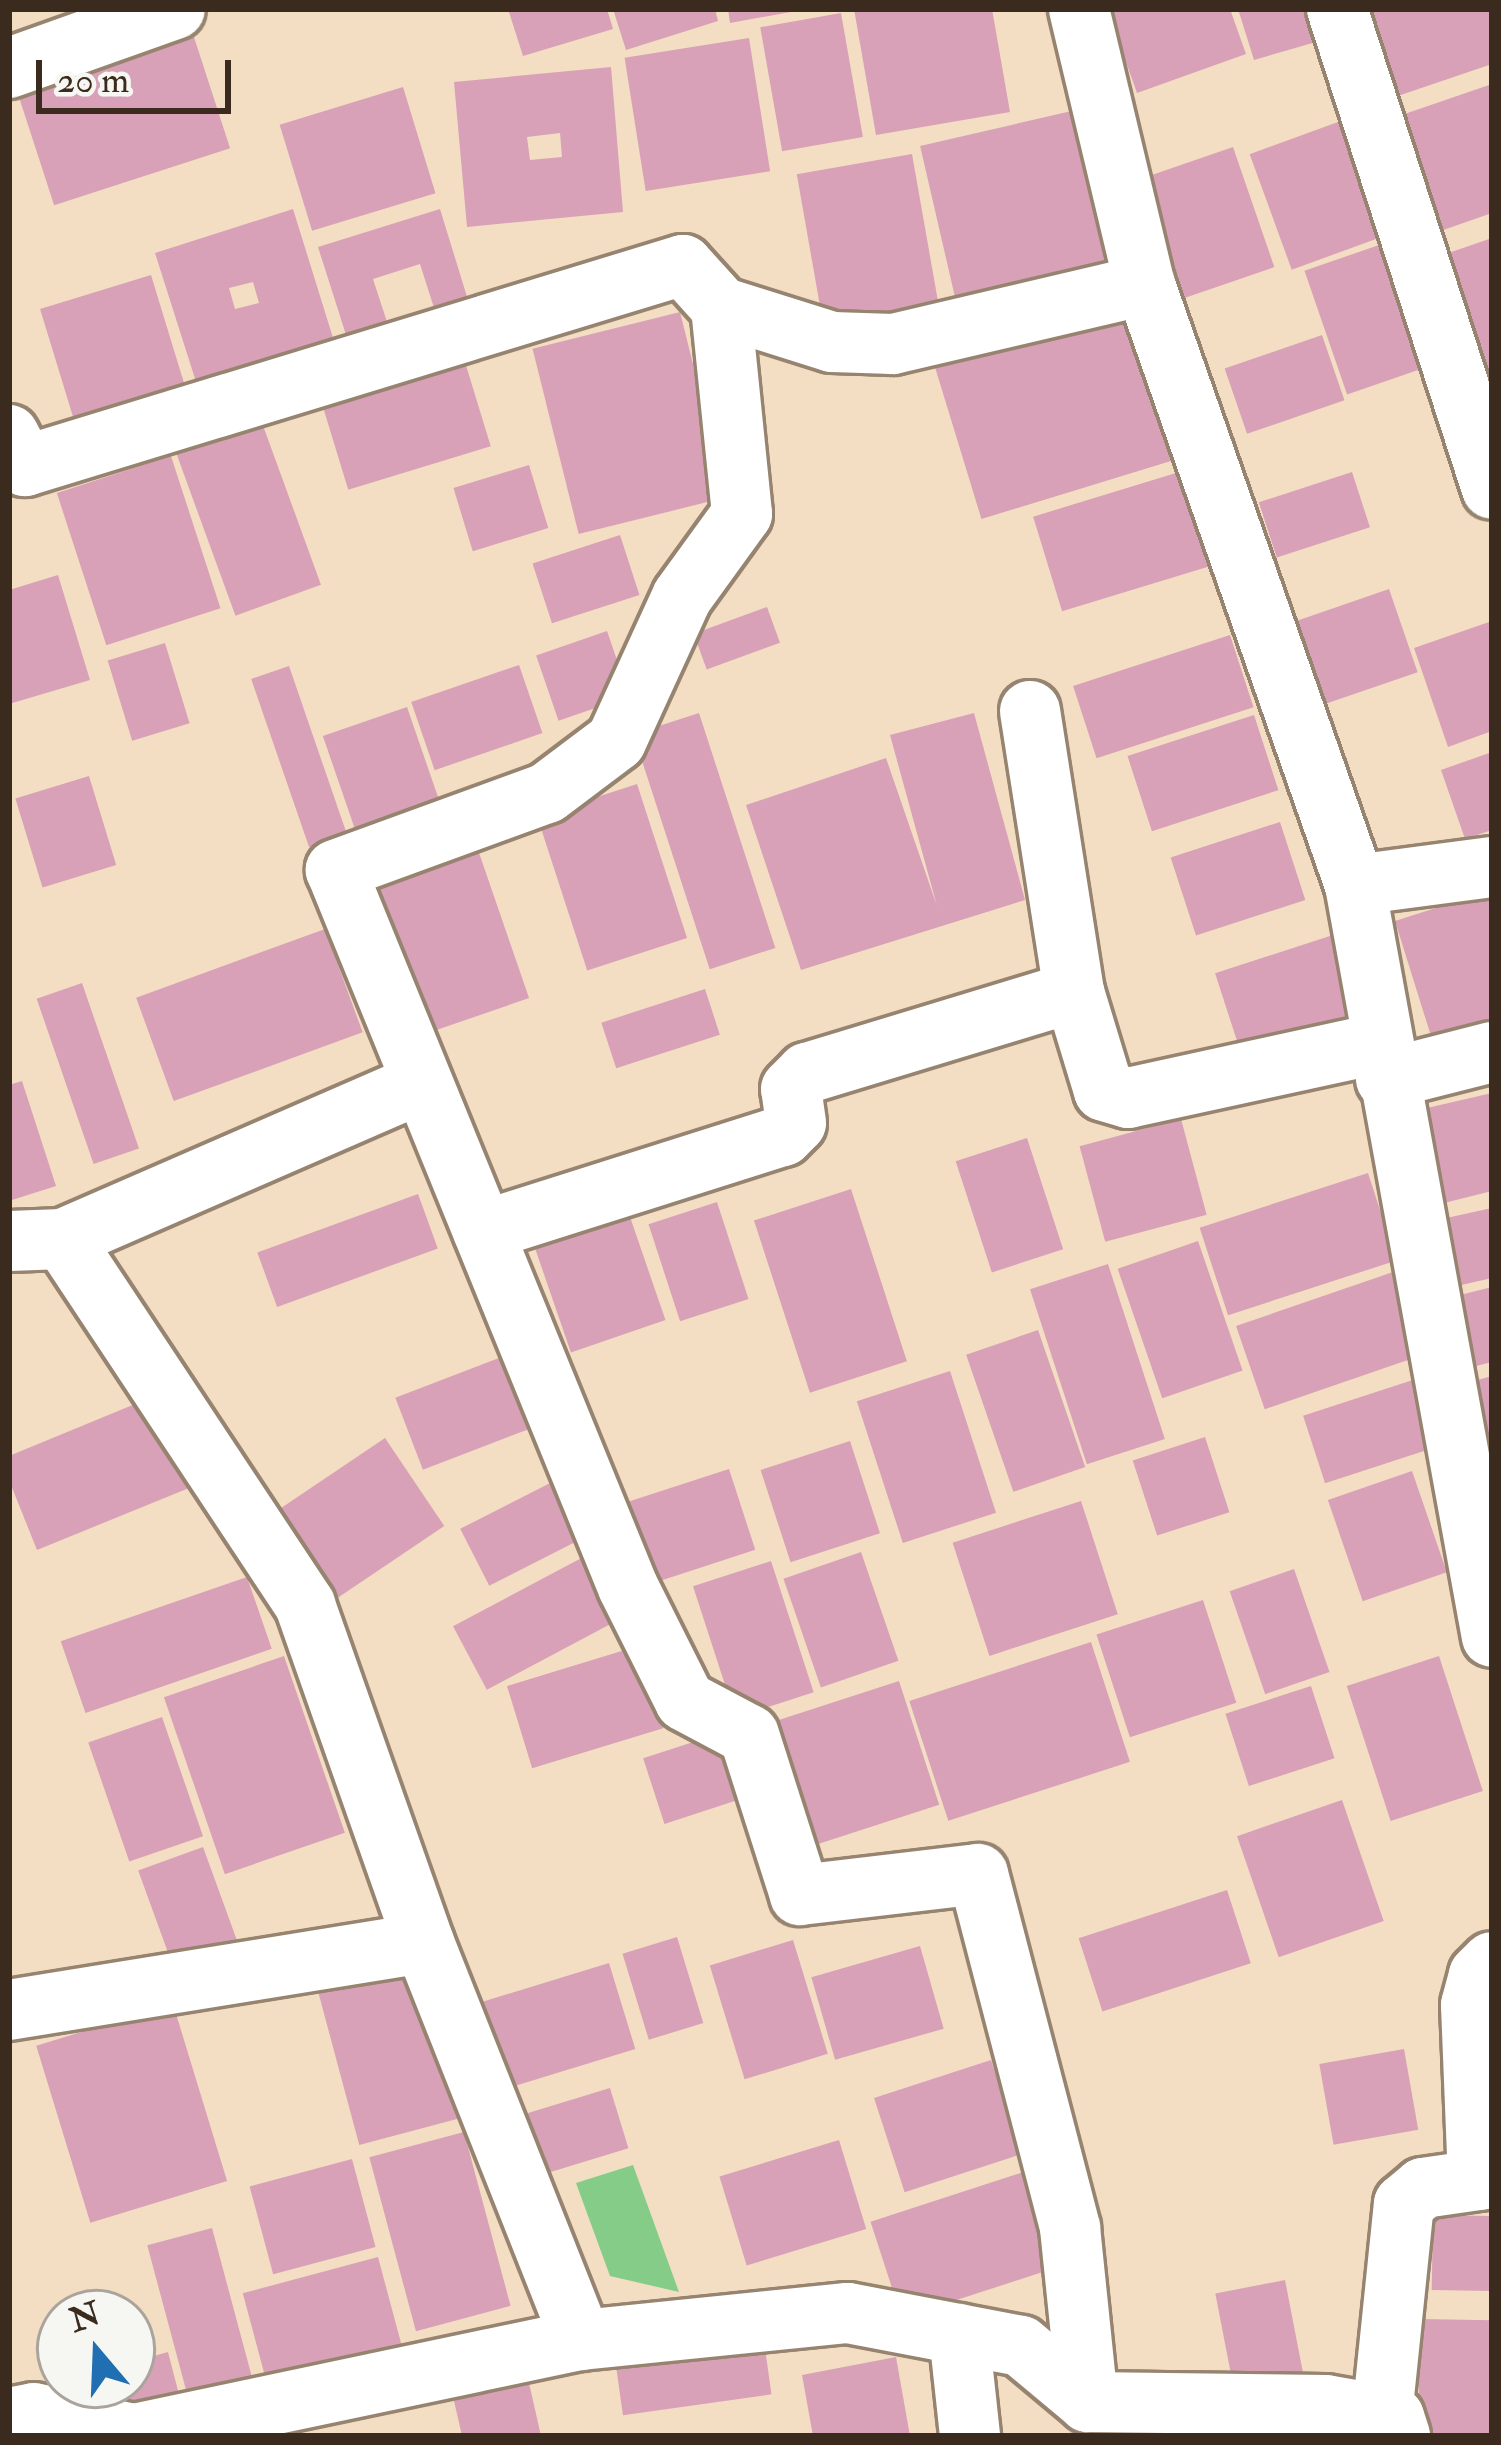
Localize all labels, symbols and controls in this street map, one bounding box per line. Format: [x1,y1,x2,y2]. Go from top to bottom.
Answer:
scale bar [42,36,237,110]
text: 20 m [57,58,129,103]
north arrow [36,2289,156,2409]
text: N [64,2293,106,2342]

